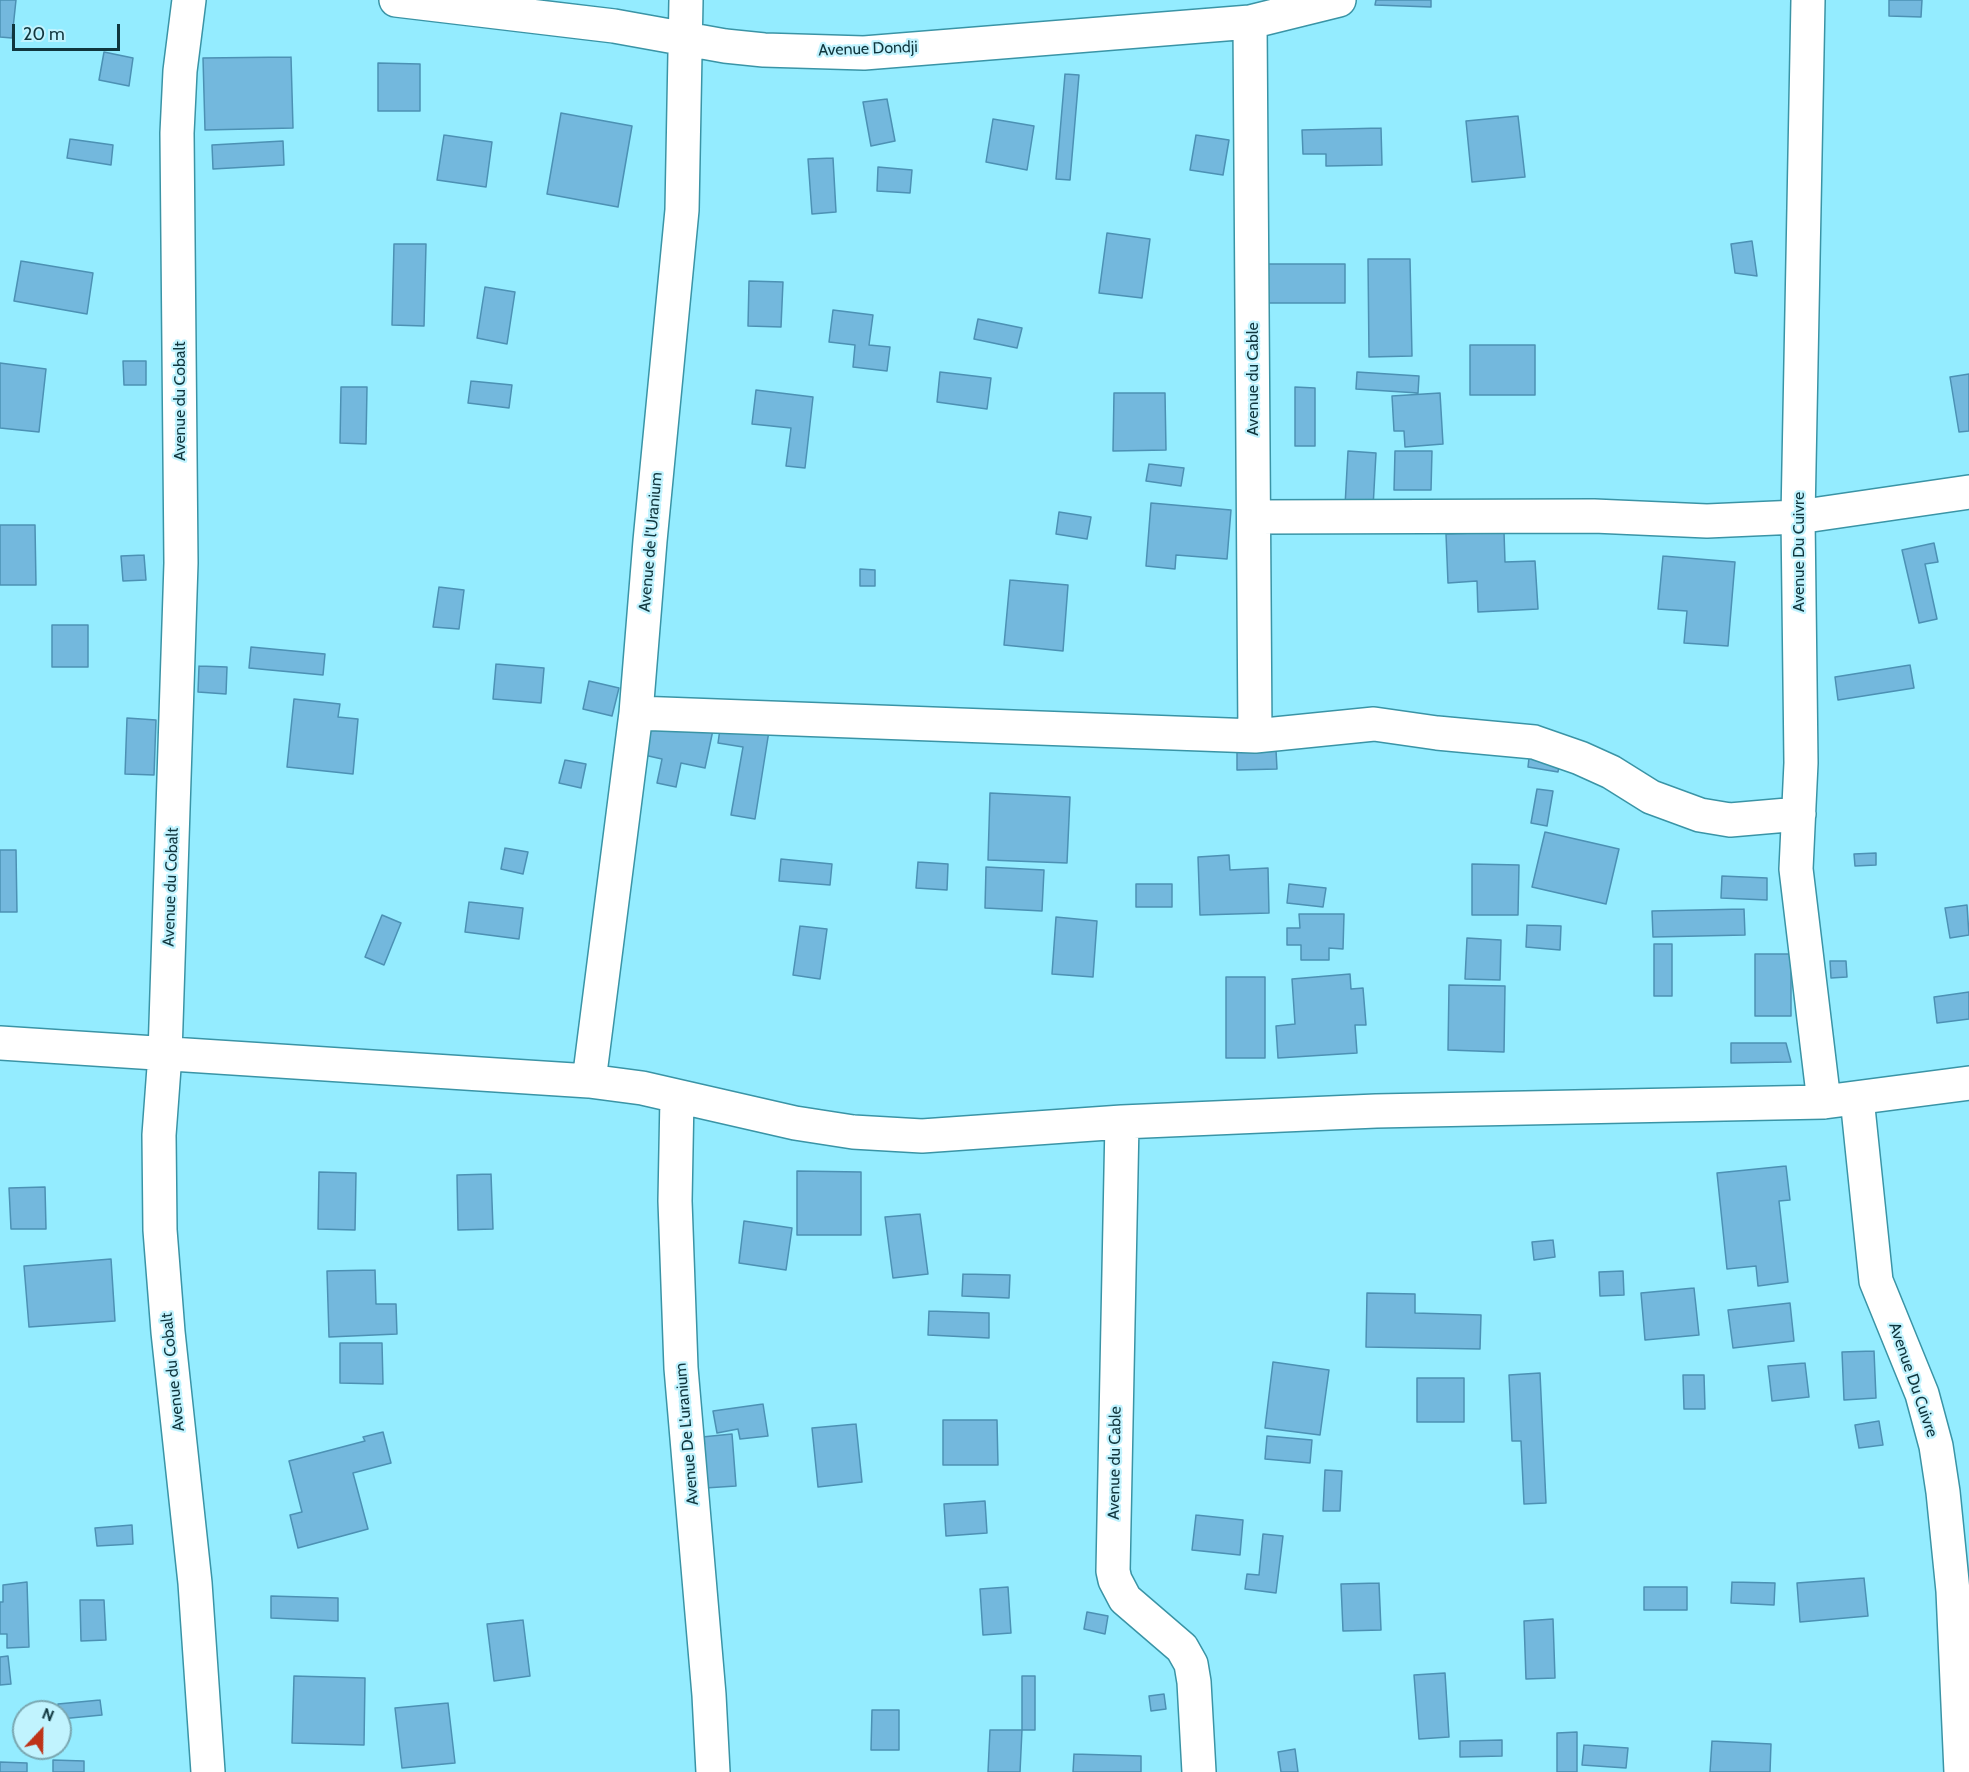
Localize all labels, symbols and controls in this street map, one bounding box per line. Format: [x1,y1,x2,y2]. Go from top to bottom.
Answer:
scale bar [15,12,123,50]
text: 20 m [23,23,65,45]
street label: Avenue Dondji [818,38,918,60]
street label: Avenue du Cable [1243,322,1263,436]
street label: Avenue du Cobalt [170,341,190,461]
street label: Avenue de l'Uranium [635,471,667,613]
street label: Avenue Du Cuivre [1789,492,1809,612]
street label: Avenue du Cobalt [159,827,183,947]
street label: Avenue du Cobalt [157,1312,189,1432]
street label: Avenue Du Cuivre [1884,1320,1942,1440]
street label: Avenue De L'uranium [671,1362,703,1506]
street label: Avenue du Cable [1104,1406,1126,1520]
north arrow [12,1700,72,1760]
text: N [39,1704,57,1726]

